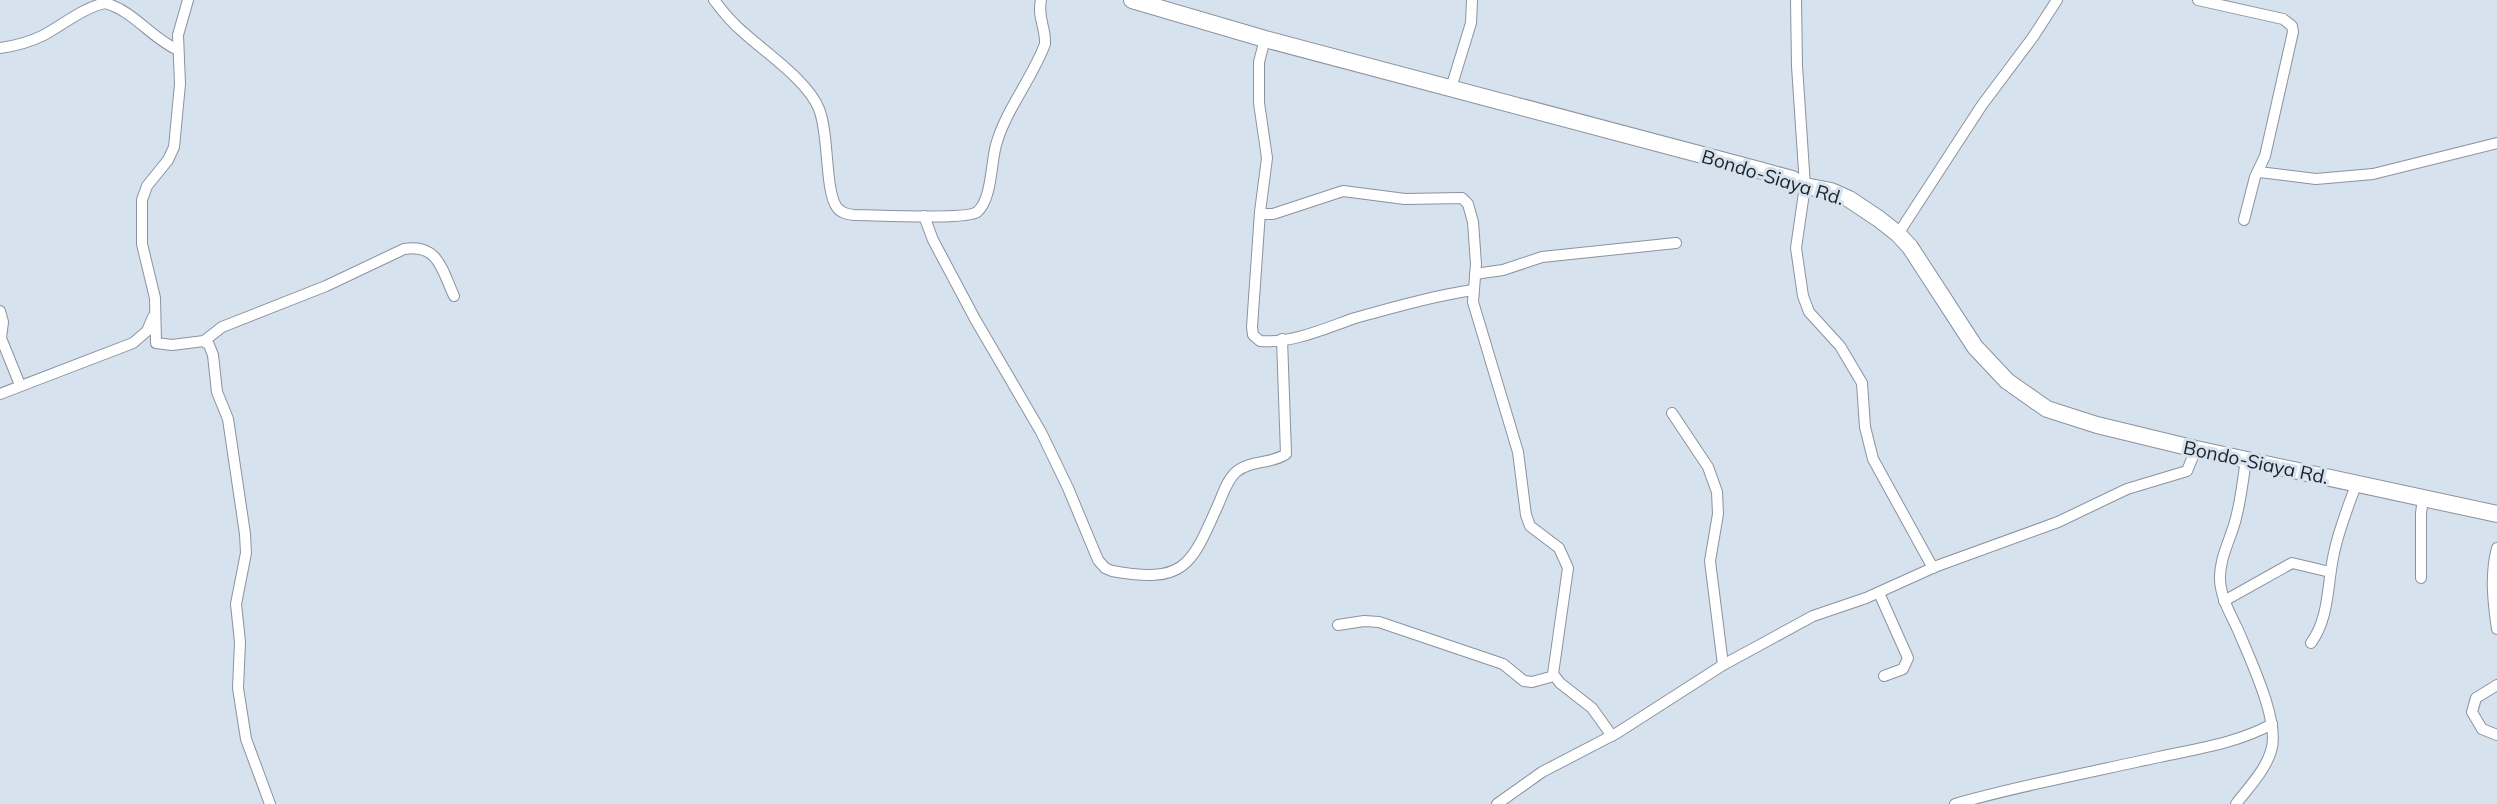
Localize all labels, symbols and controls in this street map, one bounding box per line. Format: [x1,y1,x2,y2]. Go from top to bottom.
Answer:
street label: Bondo-Siaya Rd. [1699,144,1847,210]
street label: Bondo-Siaya Rd. [2181,435,2331,489]

